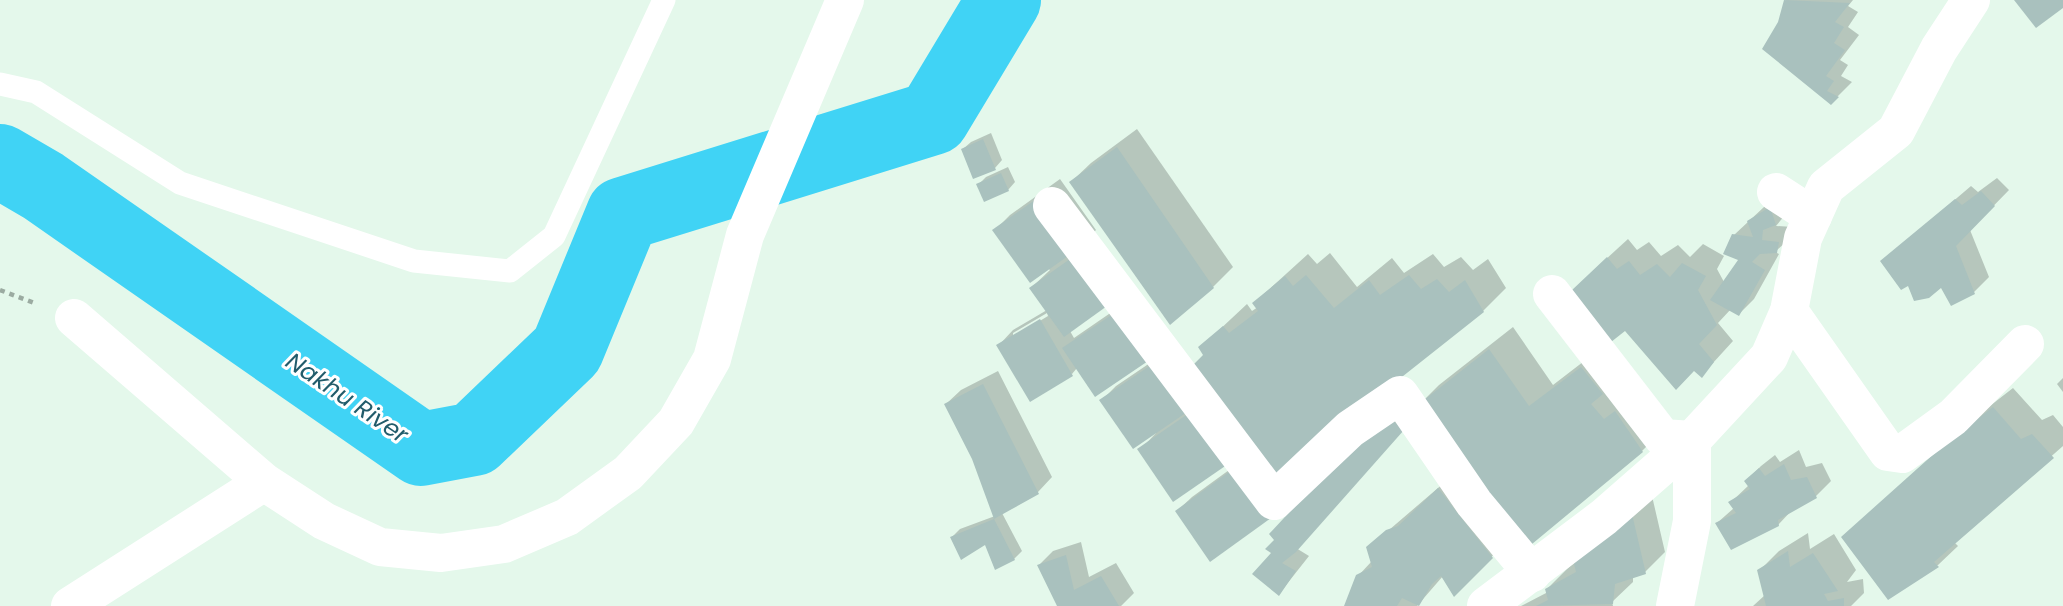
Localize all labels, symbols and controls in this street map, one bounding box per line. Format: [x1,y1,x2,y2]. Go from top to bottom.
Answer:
water label: Nakhu River [280,344,416,451]

